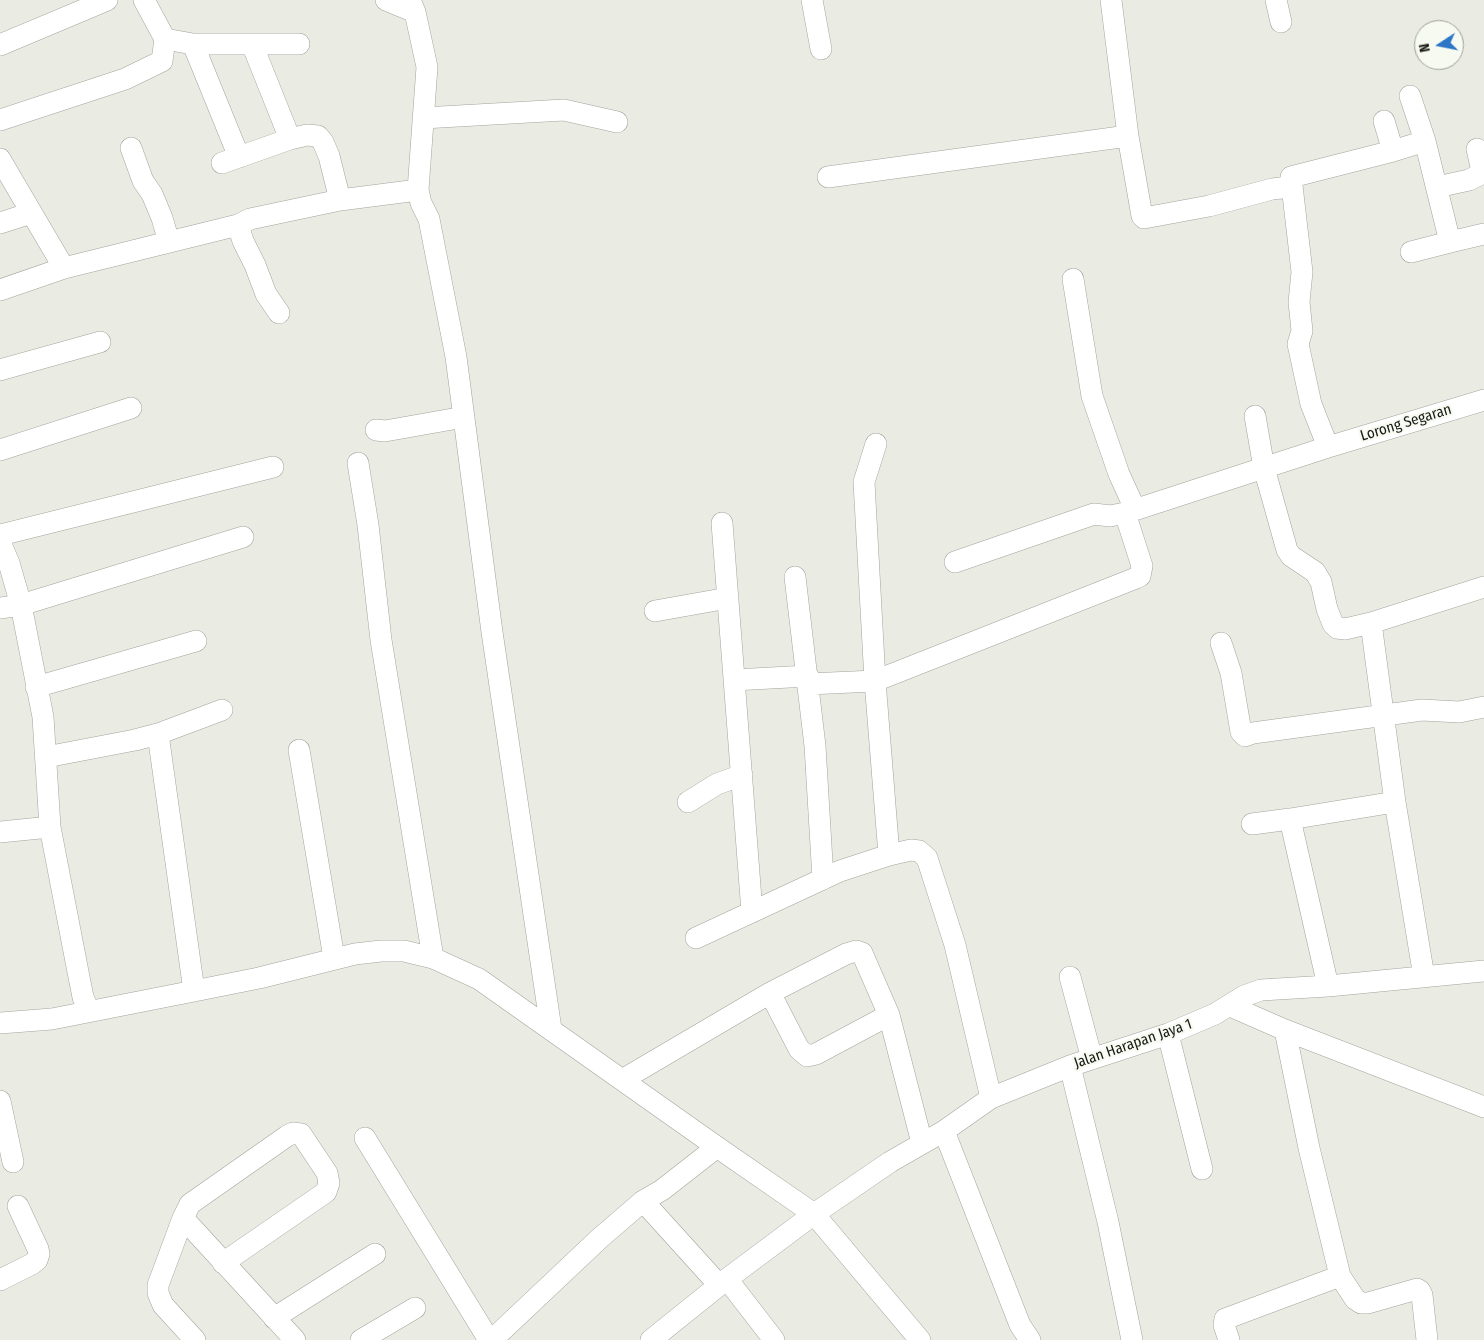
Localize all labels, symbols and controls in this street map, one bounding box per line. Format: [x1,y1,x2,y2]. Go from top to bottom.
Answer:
north arrow [1414,20,1464,70]
text: N [1416,42,1434,54]
street label: Lorong Segaran [1358,401,1454,445]
street label: Jalan Harapan Jaya 1 [1072,1015,1194,1073]

